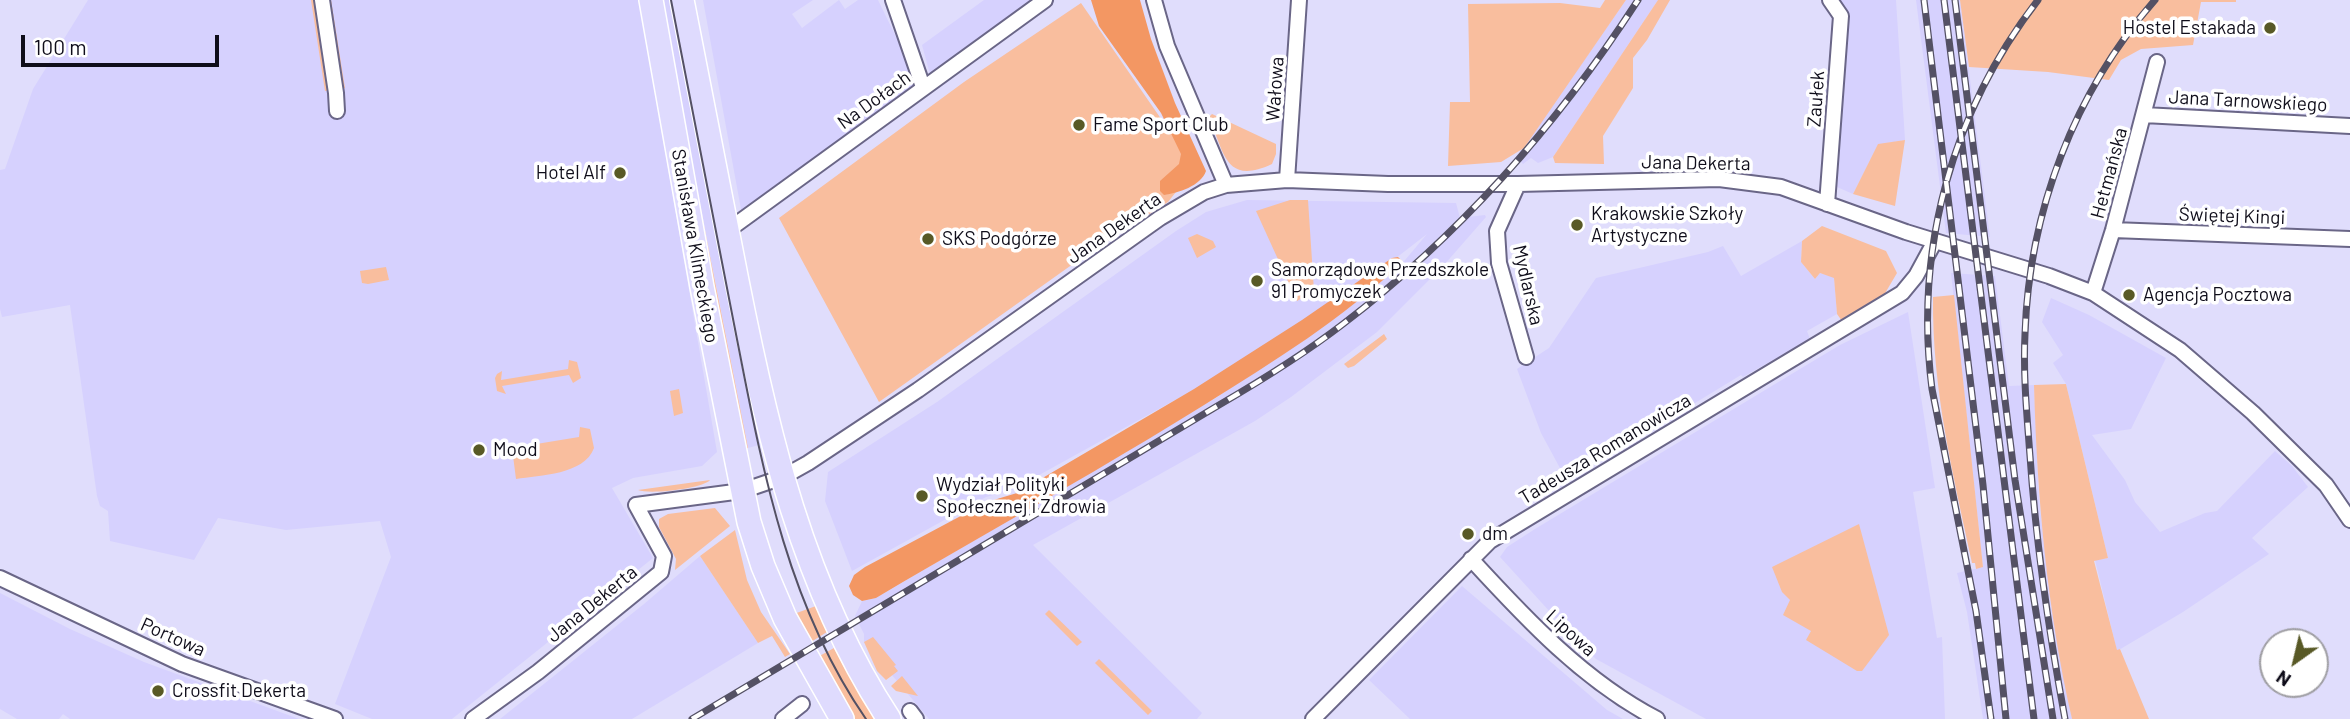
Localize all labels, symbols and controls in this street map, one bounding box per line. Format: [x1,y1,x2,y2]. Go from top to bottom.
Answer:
place label: Hostel Estakada [2123,17,2256,39]
marker: Hostel Estakada [2262,20,2278,36]
scale bar [24,21,222,65]
text: 100 m [34,34,87,59]
street label: Wałowa [1261,56,1289,122]
street label: Na Dołach [833,66,915,134]
street label: Zaułek [1803,70,1829,128]
street label: Jana Tarnowskiego [2168,85,2328,117]
place label: Fame Sport Club [1093,114,1229,136]
marker: Fame Sport Club [1071,117,1087,133]
street label: Hetmańska [2086,125,2132,221]
street label: Stanisława Klimeckiego [667,147,723,345]
street label: Jana Dekerta [1641,151,1751,175]
place label: Hotel Alf [536,162,606,184]
marker: Hotel Alf [612,165,628,181]
street label: Jana Dekerta [1063,187,1165,269]
place label: Krakowskie Szkoły Artystyczne [1591,203,1743,247]
street label: Świętej Kingi [2178,203,2286,229]
marker: Krakowskie Szkoły Artystyczne [1569,217,1585,233]
place label: SKS Podgórze [942,228,1057,250]
marker: SKS Podgórze [920,231,936,247]
street label: Mydlarska [1508,243,1548,327]
place label: Samorządowe Przedszkole 91 Promyczek [1271,259,1489,303]
marker: Samorządowe Przedszkole 91 Promyczek [1249,273,1265,289]
place label: Agencja Pocztowa [2143,284,2292,306]
marker: Agencja Pocztowa [2121,287,2137,303]
street label: Tadeusza Romanowicza [1515,389,1695,509]
place label: Mood [493,439,538,461]
marker: Mood [471,442,487,458]
place label: Wydział Polityki Społecznej i Zdrowia [936,474,1106,518]
marker: Wydział Polityki Społecznej i Zdrowia [914,488,930,504]
place label: dm [1482,523,1508,545]
marker: dm [1460,526,1476,542]
street label: Jana Dekerta [542,561,642,647]
street label: Lipowa [1541,605,1601,661]
street label: Portowa [137,613,209,661]
north arrow [2259,628,2329,698]
text: N [2271,666,2295,692]
place label: Crossfit Dekerta [172,680,306,702]
marker: Crossfit Dekerta [150,683,166,699]

